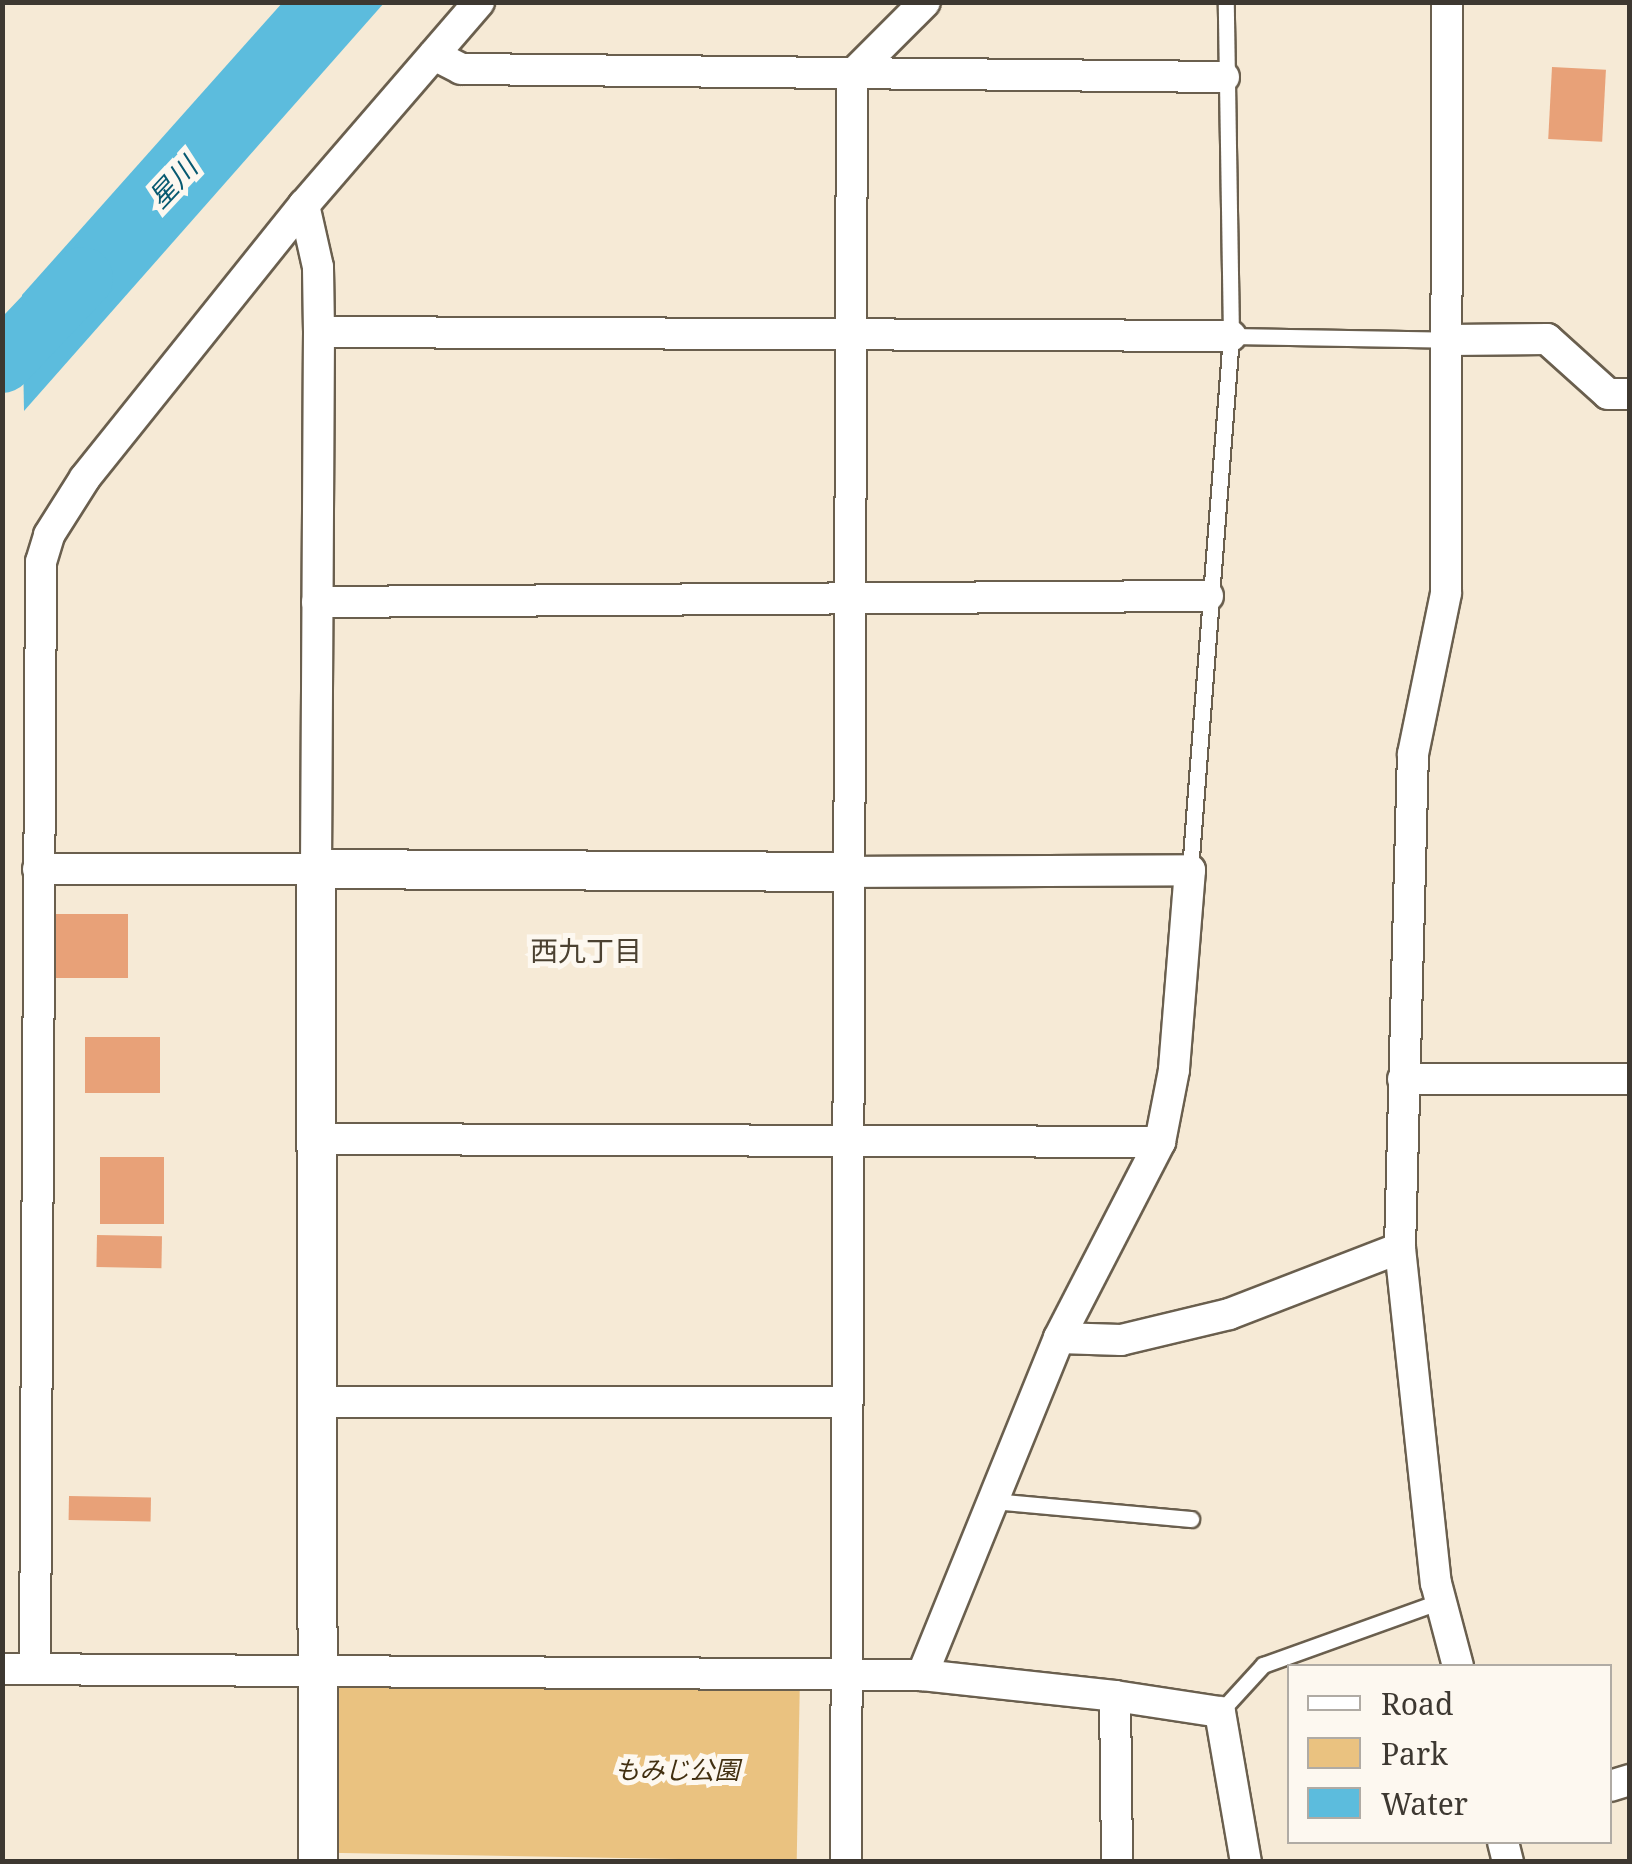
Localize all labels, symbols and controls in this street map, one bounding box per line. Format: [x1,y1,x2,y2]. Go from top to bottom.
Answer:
water label: 星川 [141,150,203,214]
district label: 西九丁目 [530,933,642,967]
legend [1287,1664,1612,1844]
text: Road [1381,1683,1453,1724]
text: Park [1381,1733,1448,1774]
park label: もみじ公園 [615,1754,739,1784]
text: Water [1381,1783,1468,1824]

